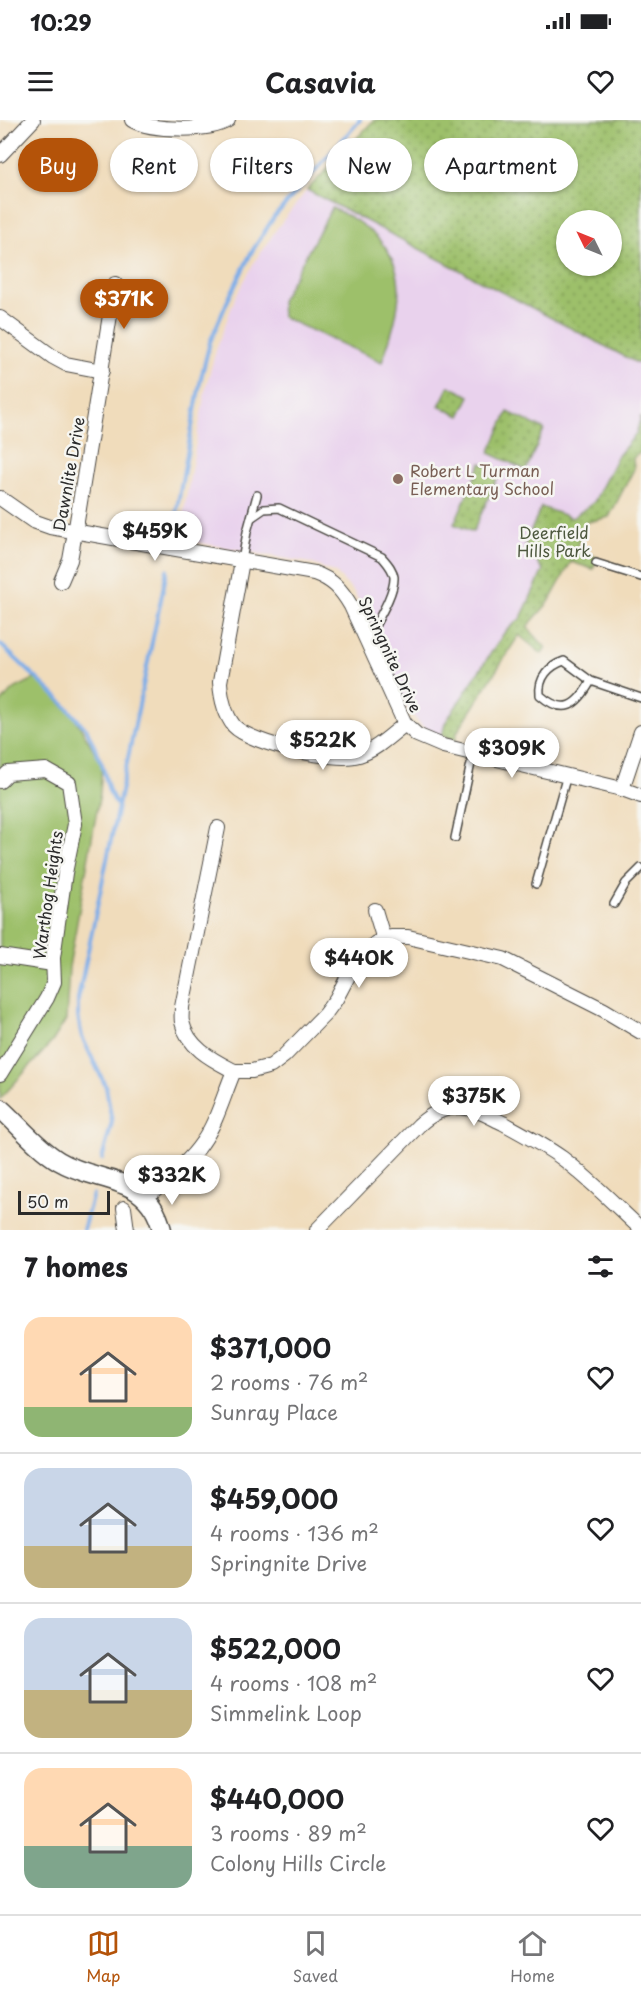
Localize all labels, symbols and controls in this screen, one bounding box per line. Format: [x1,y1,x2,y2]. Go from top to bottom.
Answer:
text: 10:29 [30,5,92,38]
text: Casavia [265,61,376,102]
icon: menu [24,65,57,98]
icon: heart [584,65,617,98]
chip: Buy [18,138,98,192]
chip: Rent [110,138,198,192]
chip: Filters [210,138,314,192]
chip: New [326,138,412,192]
chip: Apartment [424,138,578,192]
north arrow [556,210,622,276]
map controls [556,210,622,276]
pin: $371K [82,279,166,330]
text: $371K [94,283,154,313]
street label: Dawnlite Drive [46,415,90,533]
place label: Robert L Turman Elementary School [410,458,554,500]
marker: Robert L Turman Elementary School [391,472,405,486]
pin: $459K [113,511,197,562]
text: $459K [122,515,188,545]
park label: Deerfield Hills Park [517,520,591,562]
street label: Springnite Drive [354,592,428,716]
pin: $522K [281,720,365,771]
text: $522K [290,724,356,754]
pin: $309K [470,728,554,779]
text: $309K [478,732,546,762]
street label: Warthog Heights [26,829,68,961]
pin: $440K [317,938,401,989]
text: $440K [324,942,394,972]
pin: $375K [432,1076,516,1127]
text: $375K [442,1080,506,1110]
pin: $332K [130,1155,214,1206]
text: $332K [138,1159,206,1189]
scale bar [18,1188,110,1216]
text: 50 m [27,1189,68,1213]
text: 7 homes [24,1247,128,1286]
icon: filters [584,1250,617,1283]
text: $371,000 [210,1328,331,1367]
icon: home [72,1341,144,1413]
icon: heart [584,1361,617,1394]
text: 2 rooms · 76 m² [210,1367,368,1397]
text: Sunray Place [210,1397,338,1427]
text: $459,000 [210,1479,338,1518]
icon: home [72,1492,144,1564]
icon: heart [584,1512,617,1545]
text: 4 rooms · 136 m² [210,1518,379,1548]
text: Springnite Drive [210,1548,367,1578]
text: $522,000 [210,1629,341,1668]
icon: home [72,1642,144,1714]
icon: heart [584,1662,617,1695]
text: 4 rooms · 108 m² [210,1668,377,1698]
text: Simmelink Loop [210,1698,362,1728]
text: $440,000 [210,1779,344,1818]
icon: home [72,1792,144,1864]
icon: heart [584,1812,617,1845]
text: 3 rooms · 89 m² [210,1818,367,1848]
text: Colony Hills Circle [210,1848,386,1878]
tab: Map [86,1927,120,1987]
tab: Saved [293,1927,338,1987]
tab: Home [510,1927,555,1987]

